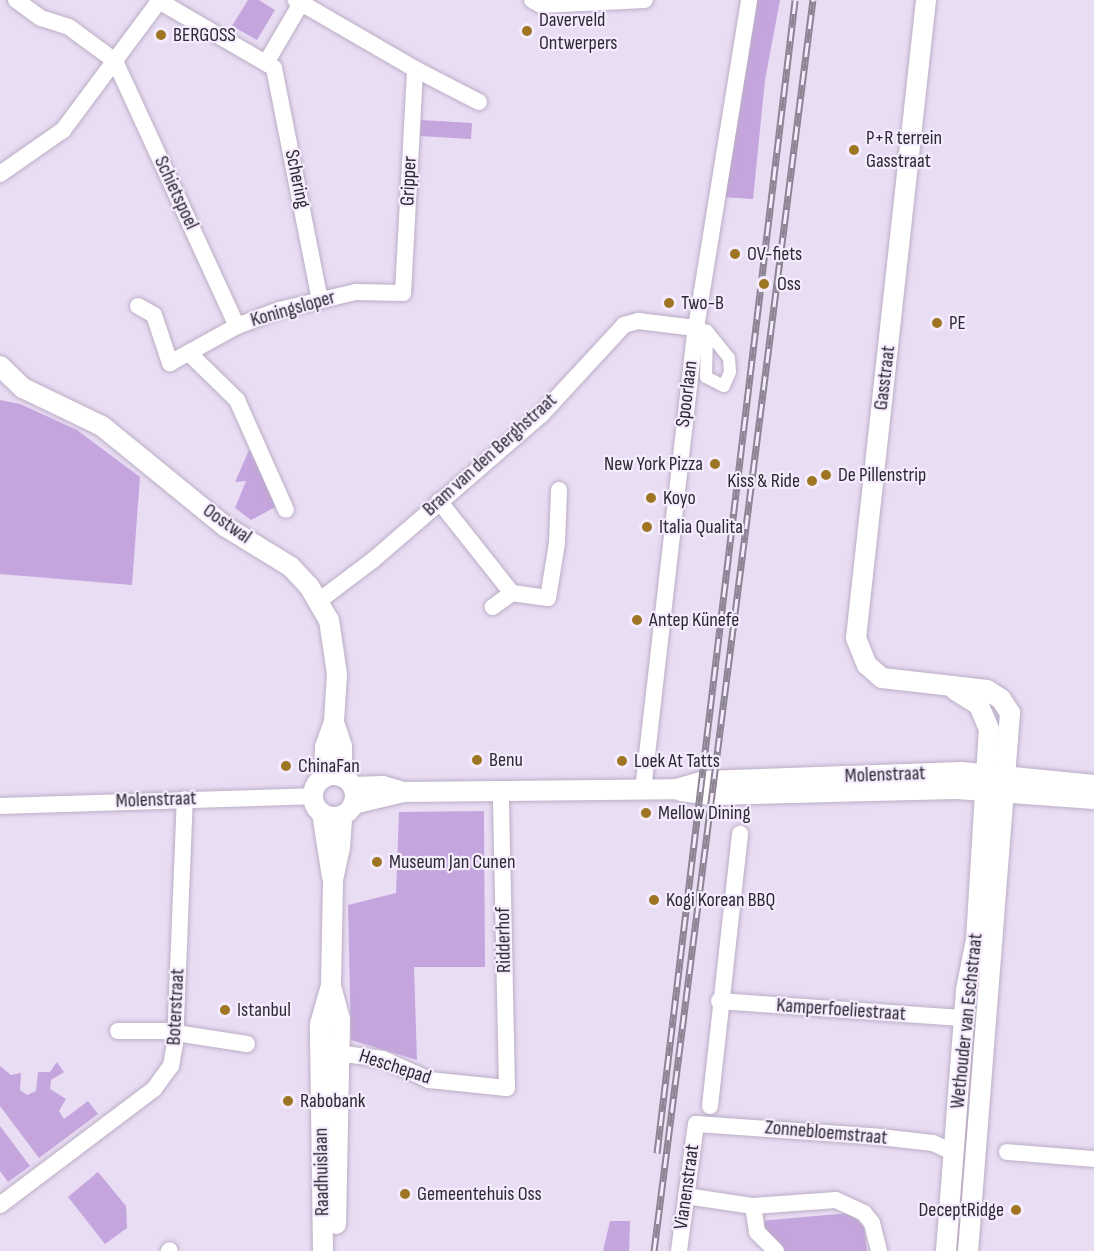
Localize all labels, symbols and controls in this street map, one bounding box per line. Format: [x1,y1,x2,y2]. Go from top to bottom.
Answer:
place label: Daverveld Ontwerpers [539,8,618,55]
place label: BERGOSS [173,23,236,47]
marker: Daverveld Ontwerpers [520,24,534,38]
marker: BERGOSS [154,28,168,42]
place label: P+R terrein Gasstraat [866,126,942,173]
marker: P+R terrein Gasstraat [847,143,861,157]
street label: Schering [279,148,315,210]
street label: Schietspoel [149,152,203,234]
street label: Gripper [396,155,422,207]
place label: OV-fiets [747,242,802,266]
marker: OV-fiets [728,247,742,261]
place label: Oss [777,272,801,296]
marker: Oss [755,275,773,293]
street label: Koningsloper [248,285,338,333]
place label: Two-B [681,291,724,315]
marker: Two-B [662,296,676,310]
place label: PE [949,311,966,335]
marker: PE [930,316,944,330]
street label: Gasstraat [869,344,901,412]
street label: Spoorlaan [671,359,703,429]
street label: Bram van den Berghstraat [418,389,562,521]
place label: New York Pizza [604,452,703,476]
marker: New York Pizza [708,457,722,471]
place label: De Pillenstrip [838,463,926,487]
marker: De Pillenstrip [819,468,833,482]
place label: Kiss & Ride [727,469,800,493]
marker: Kiss & Ride [805,474,819,488]
place label: Koyo [663,486,696,510]
marker: Koyo [644,491,658,505]
street label: Oostwal [198,499,256,549]
place label: Italia Qualita [659,515,743,539]
marker: Italia Qualita [640,520,654,534]
place label: Antep Künefe [649,608,739,632]
marker: Antep Künefe [630,613,644,627]
place label: Benu [489,748,523,772]
place label: Loek At Tatts [634,749,720,773]
marker: Benu [470,753,484,767]
place label: ChinaFan [298,754,360,778]
marker: Loek At Tatts [615,754,629,768]
marker: ChinaFan [279,759,293,773]
street label: Molenstraat [844,762,926,788]
street label: Molenstraat [115,787,197,813]
place label: Mellow Dining [658,801,750,825]
marker: Mellow Dining [639,806,653,820]
place label: Museum Jan Cunen [389,850,516,874]
marker: Museum Jan Cunen [370,855,384,869]
place label: Kogi Korean BBQ [666,888,775,912]
marker: Kogi Korean BBQ [647,893,661,907]
street label: Ridderhof [491,907,517,973]
street label: Wethouder van Eschstraat [946,932,988,1110]
street label: Boterstraat [162,968,190,1046]
street label: Kamperfoeliestraat [776,994,906,1026]
place label: Istanbul [237,998,291,1022]
marker: Istanbul [218,1003,232,1017]
street label: Heschepad [356,1044,434,1090]
place label: Rabobank [300,1089,365,1113]
marker: Rabobank [281,1094,295,1108]
street label: Zonnebloemstraat [764,1116,888,1150]
street label: Raadhuislaan [309,1128,335,1216]
street label: Vianenstraat [669,1143,705,1231]
place label: Gemeentehuis Oss [417,1182,542,1206]
marker: Gemeentehuis Oss [398,1187,412,1201]
place label: DeceptRidge [919,1198,1004,1222]
marker: DeceptRidge [1009,1203,1023,1217]

